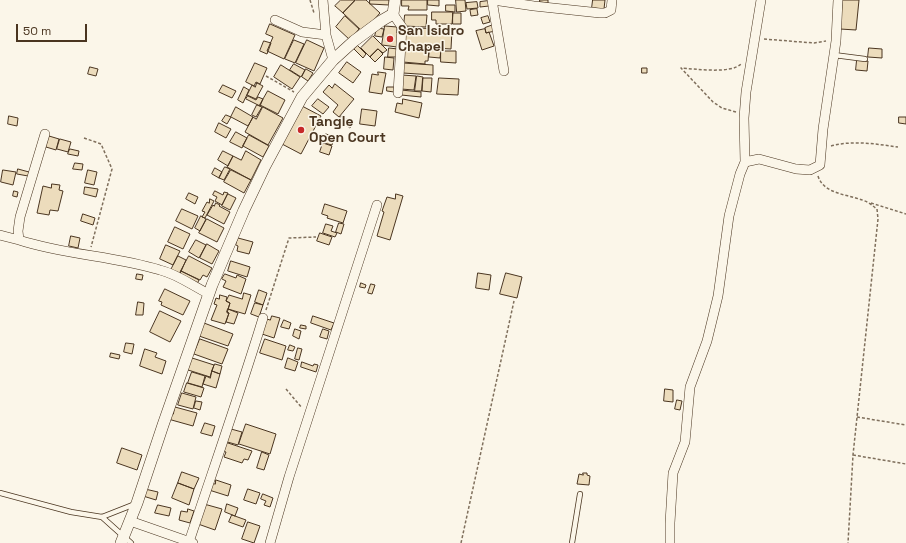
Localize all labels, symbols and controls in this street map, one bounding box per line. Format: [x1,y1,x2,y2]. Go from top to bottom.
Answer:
scale bar [18,16,89,42]
text: 50 m [23,23,51,39]
place label: San Isidro Chapel [398,23,464,56]
marker: San Isidro Chapel [385,34,395,44]
place label: Tangle Open Court [309,114,386,146]
marker: Tangle Open Court [296,125,306,135]

